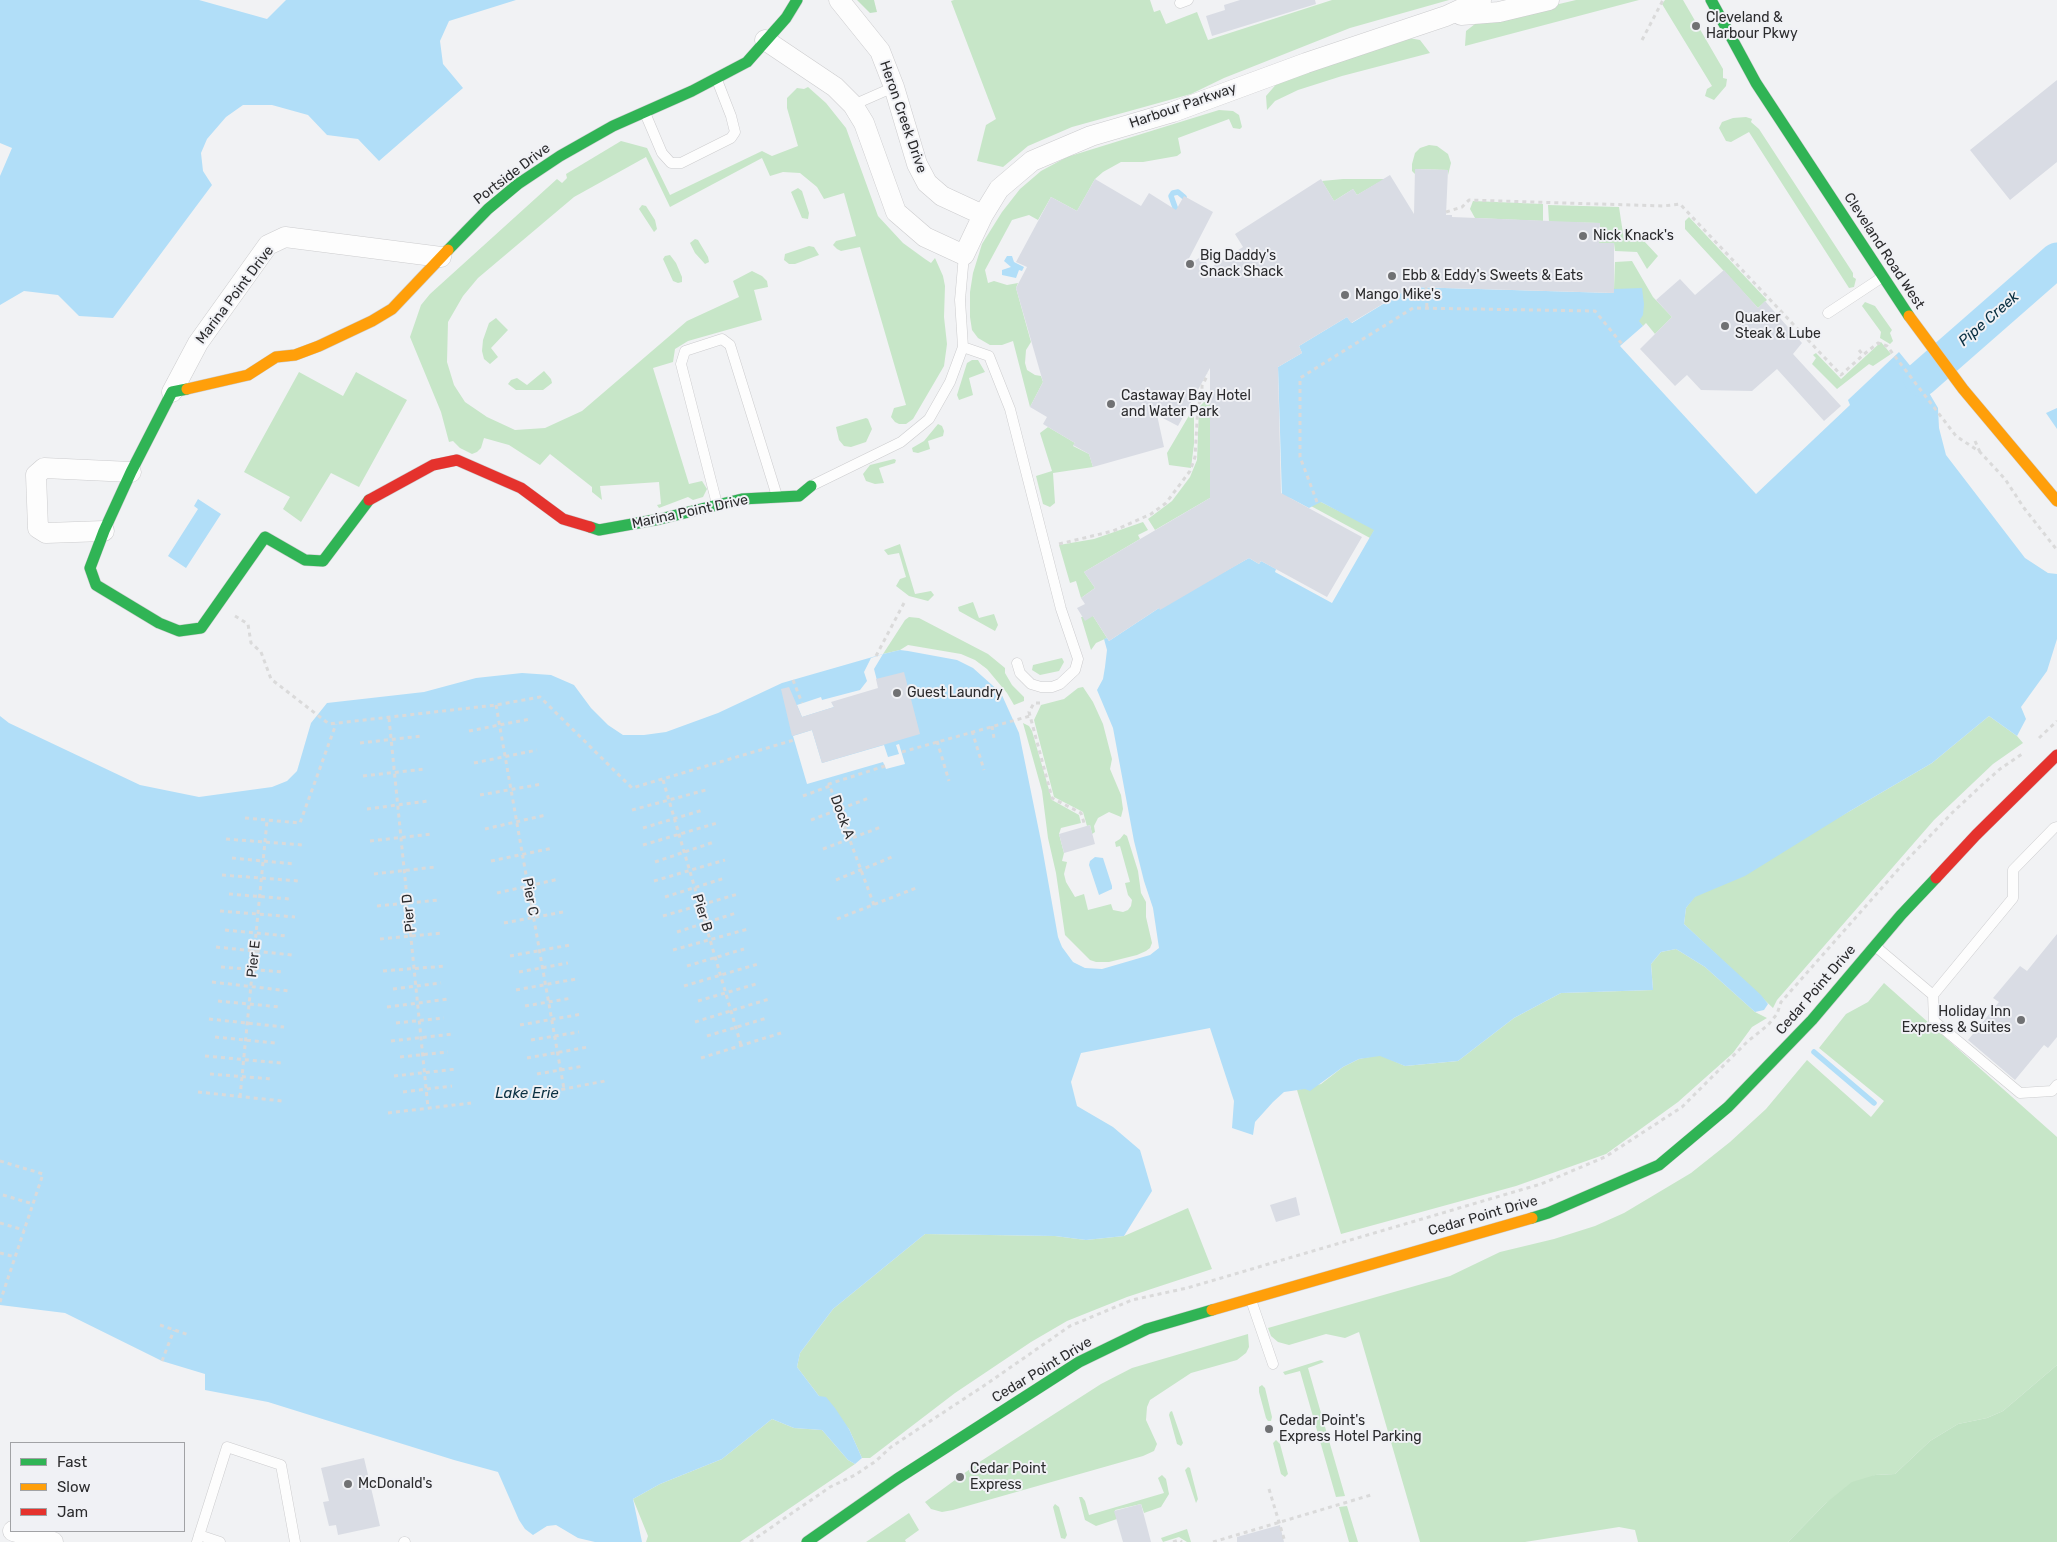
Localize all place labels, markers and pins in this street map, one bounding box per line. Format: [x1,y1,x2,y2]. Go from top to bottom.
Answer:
place label: Cleveland & Harbour Pkwy [1706,10,1798,42]
marker: Cleveland & Harbour Pkwy [1690,20,1702,32]
place label: Nick Knack's [1593,228,1674,244]
marker: Nick Knack's [1577,230,1589,242]
place label: Big Daddy's Snack Shack [1200,248,1283,280]
marker: Big Daddy's Snack Shack [1184,258,1196,270]
place label: Ebb & Eddy's Sweets & Eats [1402,268,1583,284]
marker: Ebb & Eddy's Sweets & Eats [1386,270,1398,282]
place label: Mango Mike's [1355,287,1441,303]
marker: Mango Mike's [1339,289,1351,301]
place label: Quaker Steak & Lube [1735,310,1821,342]
marker: Quaker Steak & Lube [1719,320,1731,332]
place label: Castaway Bay Hotel and Water Park [1121,388,1251,421]
marker: Castaway Bay Hotel and Water Park [1105,398,1117,410]
place label: Guest Laundry [907,685,1003,701]
marker: Guest Laundry [891,687,903,699]
place label: Holiday Inn Express & Suites [1902,1004,2011,1036]
marker: Holiday Inn Express & Suites [2015,1014,2027,1026]
place label: Cedar Point's Express Hotel Parking [1279,1413,1422,1445]
marker: Cedar Point's Express Hotel Parking [1263,1423,1275,1435]
place label: Cedar Point Express [970,1461,1046,1494]
marker: Cedar Point Express [954,1471,966,1483]
place label: McDonald's [358,1476,432,1492]
marker: McDonald's [342,1478,354,1490]

